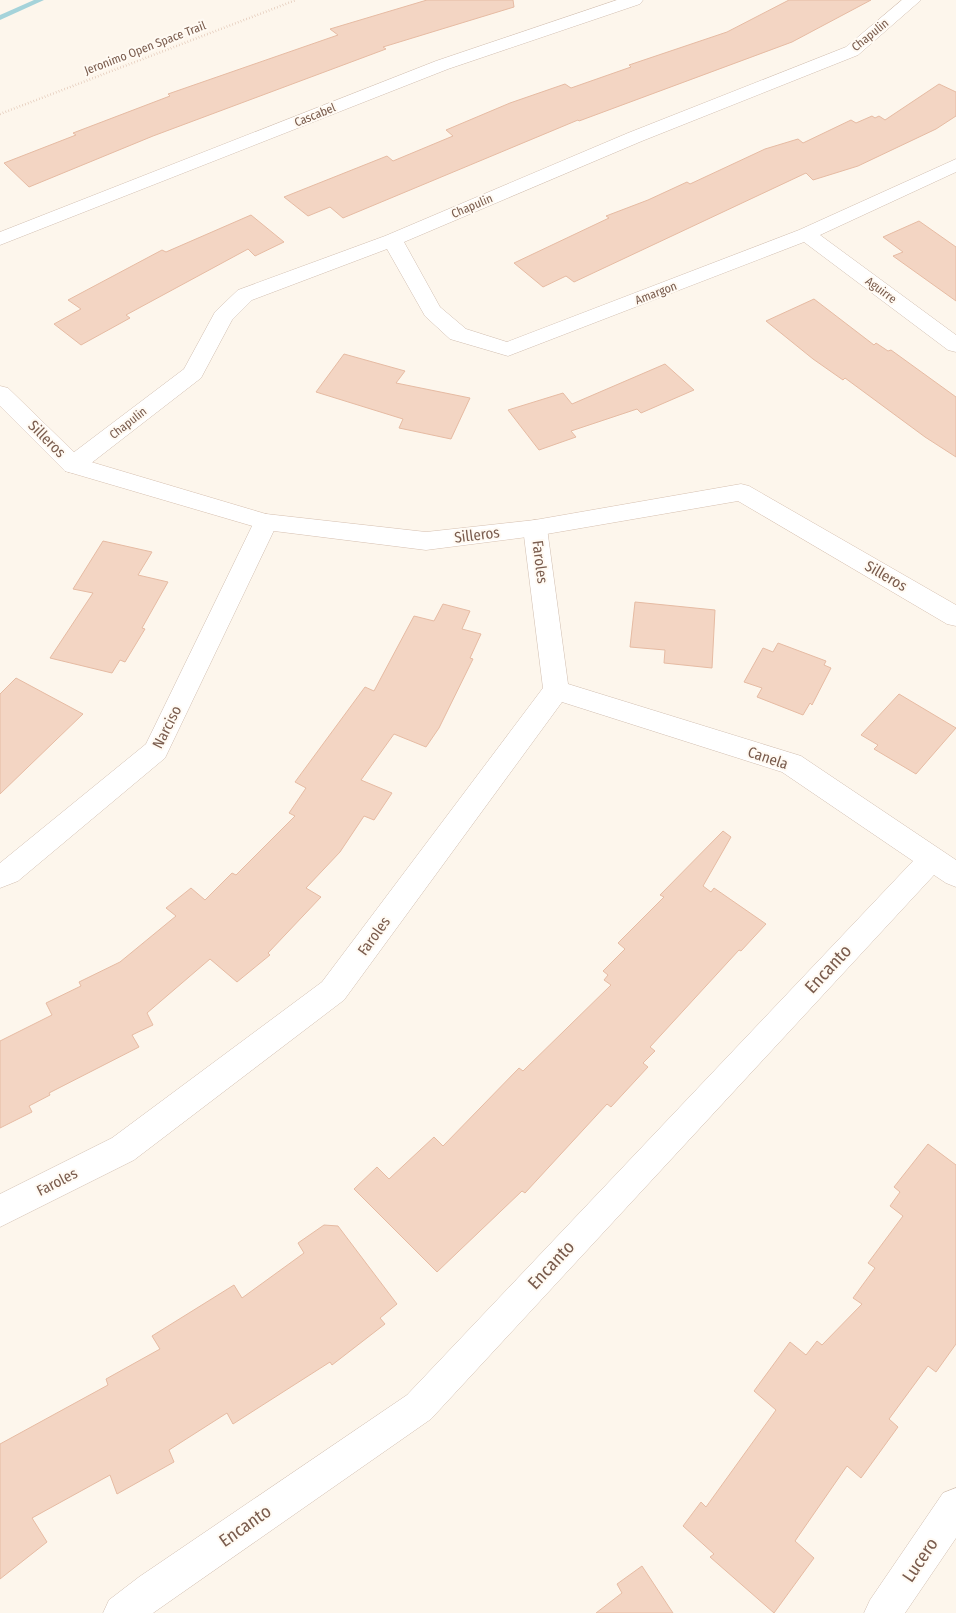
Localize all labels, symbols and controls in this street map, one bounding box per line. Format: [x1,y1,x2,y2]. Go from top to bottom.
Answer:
street label: Chapulin [849,16,891,54]
street label: Jeronimo Open Space Trail [82,18,208,78]
street label: Cascabel [292,100,338,130]
street label: Chapulin [449,191,495,221]
street label: Aguirre [863,274,899,306]
street label: Amargon [633,279,679,307]
street label: Chapulin [107,404,149,442]
street label: Silleros [25,417,69,461]
street label: Silleros [453,523,501,547]
street label: Faroles [528,539,552,585]
street label: Silleros [862,557,910,595]
street label: Narciso [149,702,185,751]
street label: Canela [746,743,790,773]
street label: Faroles [354,913,394,959]
street label: Encanto [800,940,856,998]
street label: Faroles [34,1164,80,1200]
street label: Encanto [523,1236,579,1294]
street label: Encanto [215,1500,275,1552]
street label: Lucero [897,1534,943,1586]

